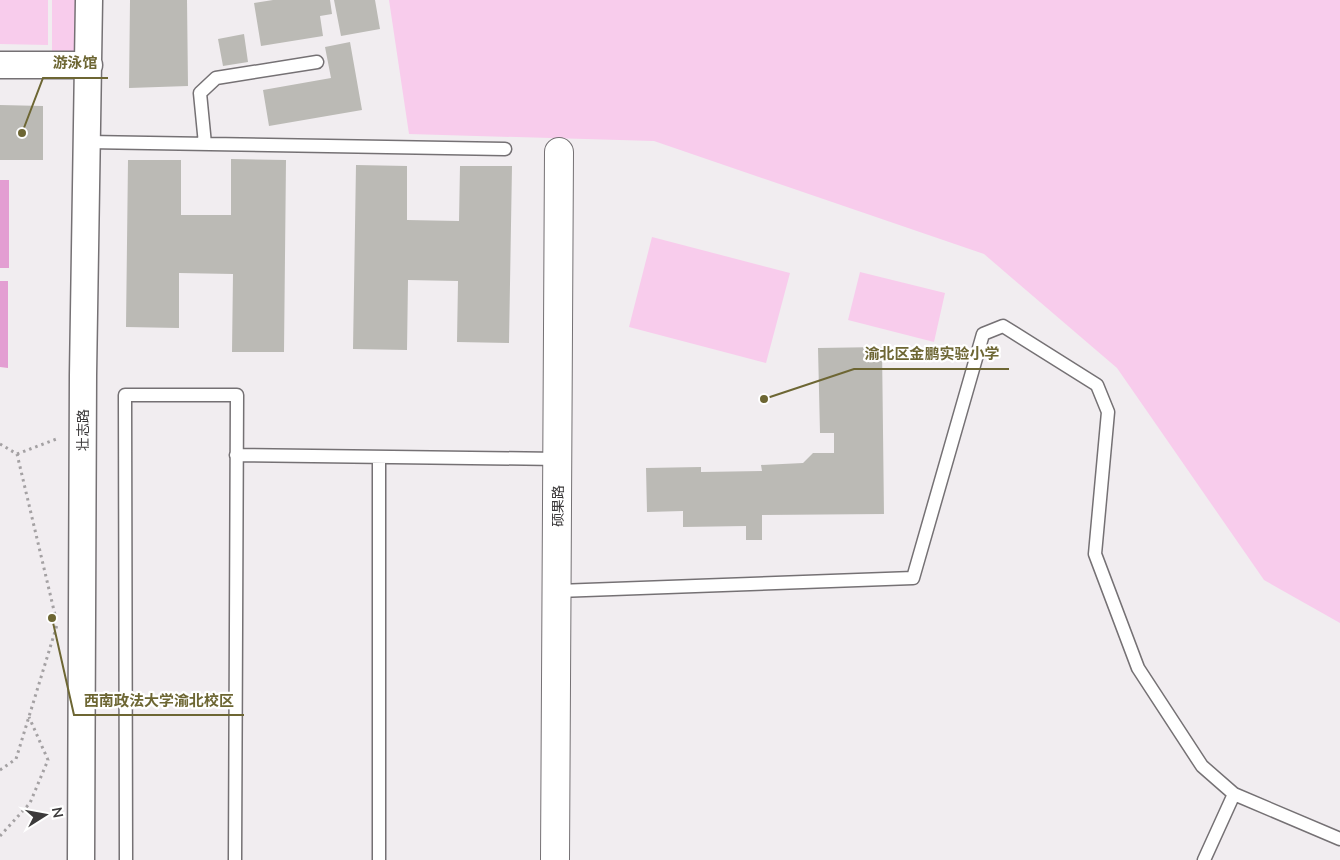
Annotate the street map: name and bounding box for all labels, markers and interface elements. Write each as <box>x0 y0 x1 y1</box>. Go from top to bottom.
callout: 游泳馆 <box>43 48 108 78</box>
text: 游泳馆 <box>52 53 98 72</box>
callout: 渝北区金鹏实验小学 <box>854 339 1009 369</box>
text: 渝北区金鹏实验小学 <box>864 344 1000 363</box>
street label: 壮志路 <box>74 409 92 451</box>
street label: 硕果路 <box>549 485 567 527</box>
callout: 西南政法大学渝北校区 <box>74 685 244 715</box>
text: 西南政法大学渝北校区 <box>84 691 234 710</box>
north arrow <box>20 790 70 840</box>
text: N <box>48 806 68 819</box>

